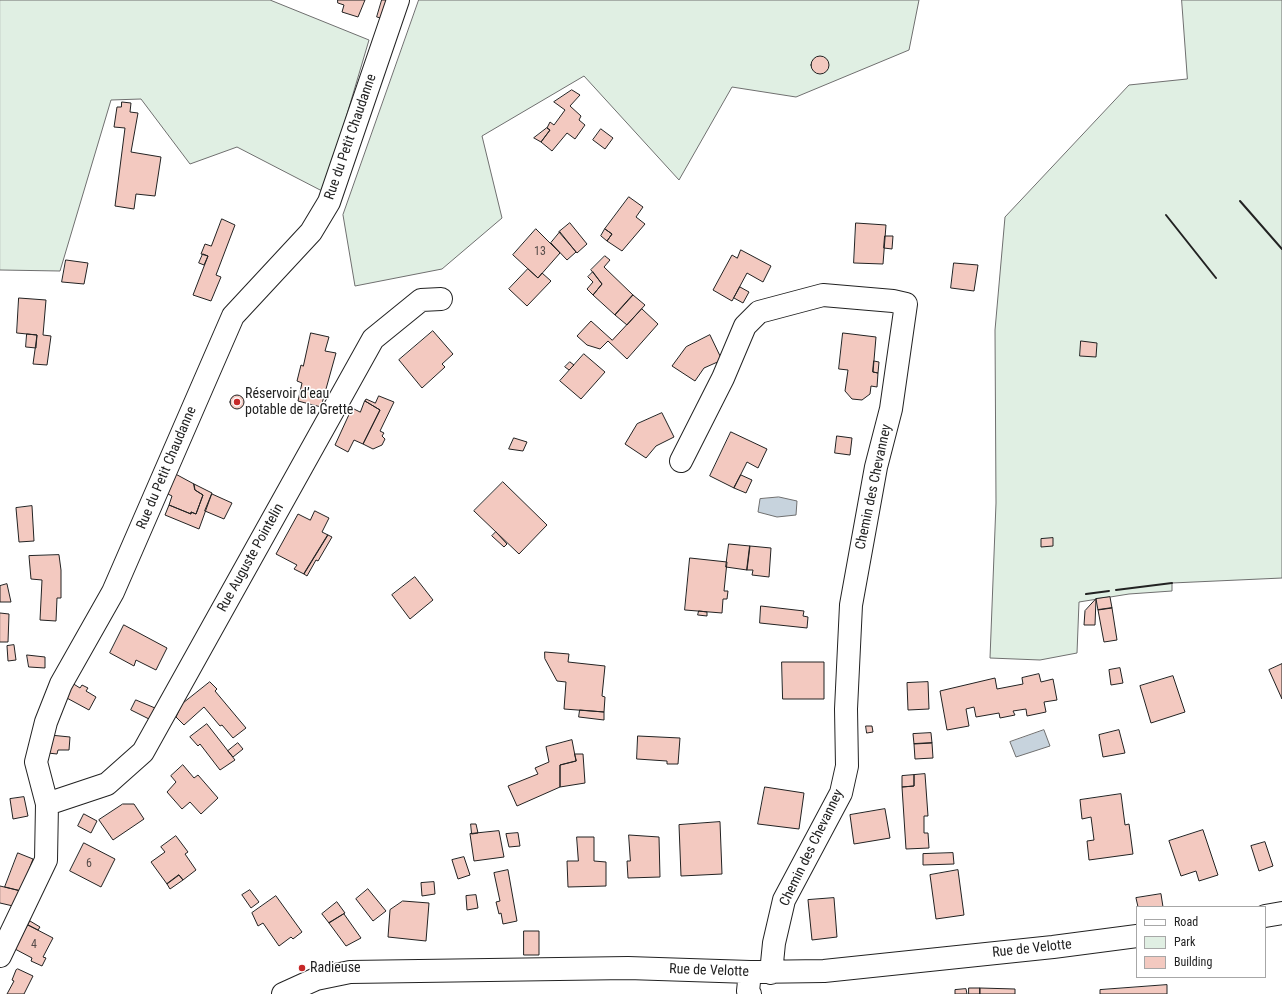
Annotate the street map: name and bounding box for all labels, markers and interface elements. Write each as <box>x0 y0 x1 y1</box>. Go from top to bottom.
street label: Rue du Petit Chaudanne <box>322 72 380 202</box>
house number: 13 <box>534 245 546 259</box>
place label: Réservoir d’eau potable de la Grette <box>245 386 353 418</box>
marker: Réservoir d’eau potable de la Grette <box>232 397 242 407</box>
street label: Rue du Petit Chaudanne <box>134 404 200 532</box>
street label: Chemin des Chevanney <box>853 423 895 551</box>
street label: Rue Auguste Pointelin <box>214 501 288 615</box>
street label: Chemin des Chevanney <box>776 787 848 909</box>
house number: 6 <box>86 857 92 871</box>
legend <box>1136 906 1266 978</box>
text: Road <box>1174 915 1198 929</box>
text: Park <box>1174 935 1195 949</box>
street label: Rue de Velotte <box>991 936 1073 962</box>
house number: 4 <box>31 938 37 952</box>
text: Building <box>1174 955 1212 969</box>
place label: Radieuse <box>310 960 361 976</box>
street label: Rue de Velotte <box>669 961 749 981</box>
marker: Radieuse <box>297 963 307 973</box>

